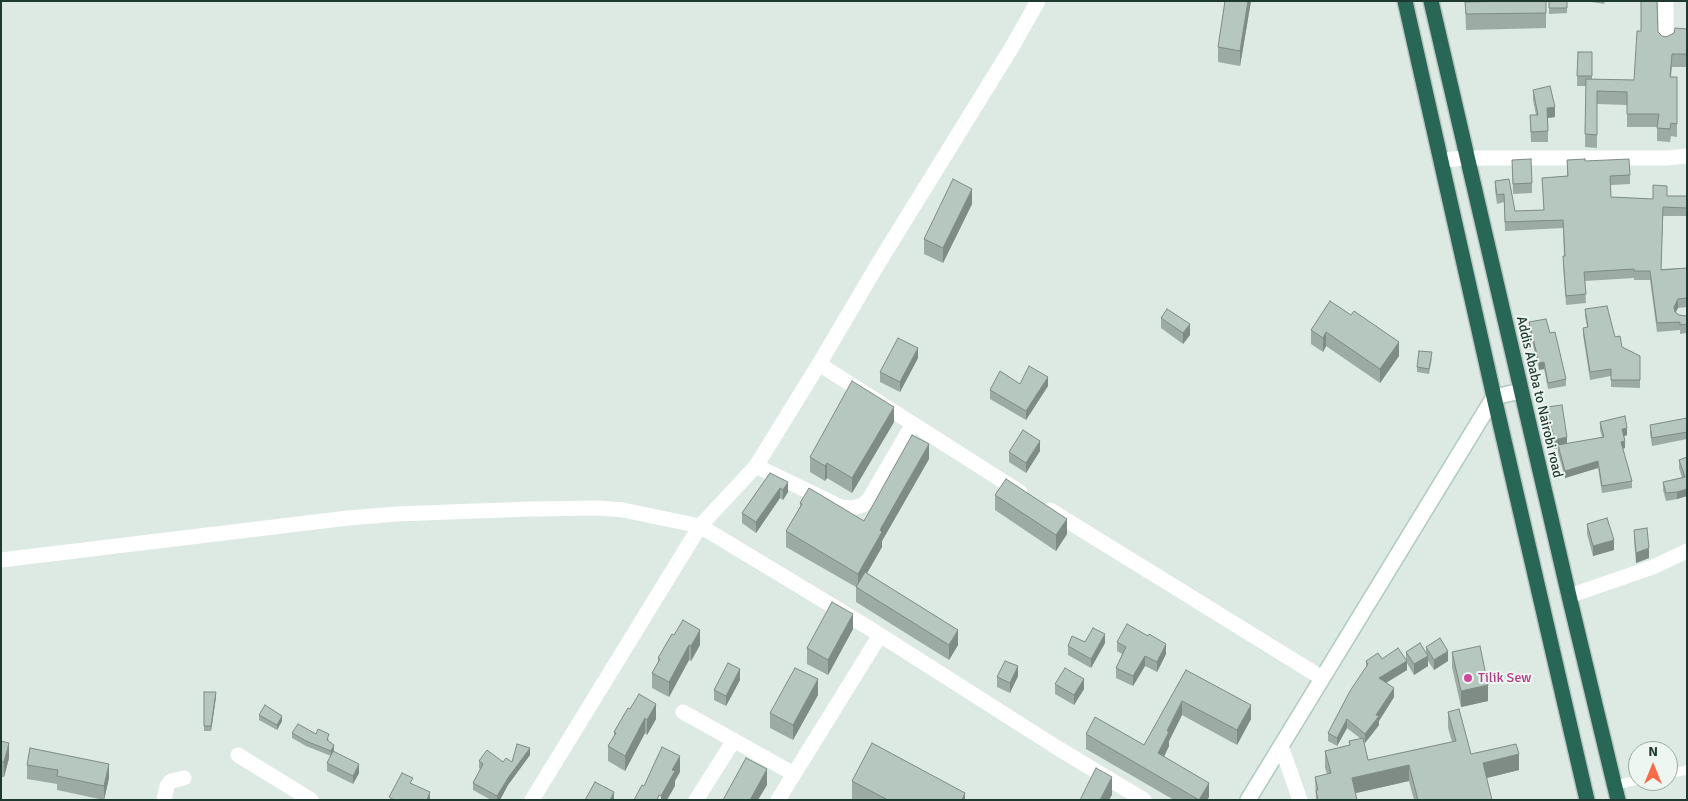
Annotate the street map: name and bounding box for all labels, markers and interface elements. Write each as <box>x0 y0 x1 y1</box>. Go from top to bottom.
street label: Addis Ababa to Nairobi road <box>1512 314 1566 480</box>
place label: Tilik Sew <box>1478 670 1531 686</box>
marker: Tilik Sew <box>1462 672 1474 684</box>
north arrow <box>1628 741 1678 791</box>
text: N <box>1648 743 1658 760</box>

